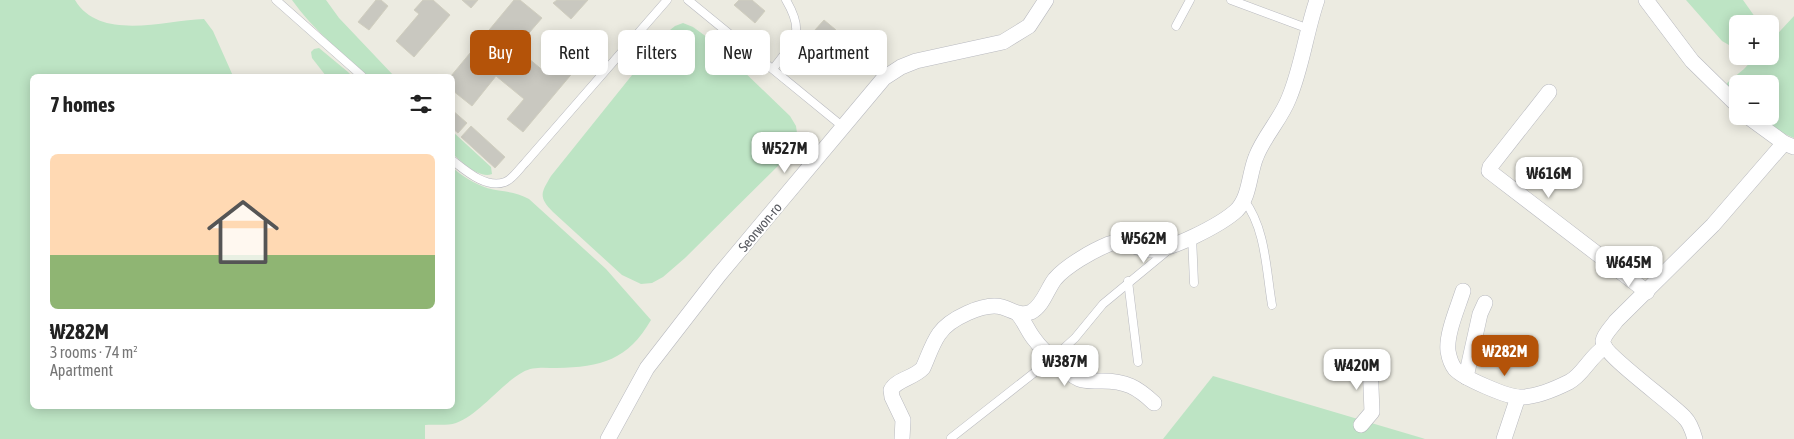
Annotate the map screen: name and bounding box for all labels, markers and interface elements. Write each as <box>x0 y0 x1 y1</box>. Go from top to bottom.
map controls <box>1729 15 1779 125</box>
button: + <box>1729 15 1779 65</box>
chip: Buy <box>470 30 531 75</box>
chip: Rent <box>541 30 608 75</box>
chip: Filters <box>618 30 695 75</box>
chip: New <box>705 30 770 75</box>
chip: Apartment <box>780 30 887 75</box>
button: − <box>1729 75 1779 125</box>
icon: filters <box>407 90 435 118</box>
text: 7 homes <box>50 92 115 116</box>
pin: ₩527M <box>750 132 820 174</box>
text: ₩527M <box>763 139 807 157</box>
pin: ₩616M <box>1514 156 1584 199</box>
text: ₩616M <box>1527 164 1571 182</box>
icon: home <box>198 187 288 277</box>
street label: Seorwon-ro <box>735 199 785 255</box>
pin: ₩562M <box>1109 222 1179 264</box>
text: ₩562M <box>1122 229 1166 247</box>
pin: ₩645M <box>1594 246 1664 288</box>
text: ₩645M <box>1607 253 1651 271</box>
text: ₩282M <box>50 319 109 343</box>
pin: ₩282M <box>1470 334 1540 377</box>
text: ₩282M <box>1483 342 1527 360</box>
text: 3 rooms · 74 m² <box>50 343 138 361</box>
pin: ₩387M <box>1030 344 1100 387</box>
pin: ₩420M <box>1322 348 1392 391</box>
text: ₩387M <box>1043 352 1087 370</box>
text: ₩420M <box>1335 356 1379 374</box>
text: Apartment <box>50 361 113 379</box>

